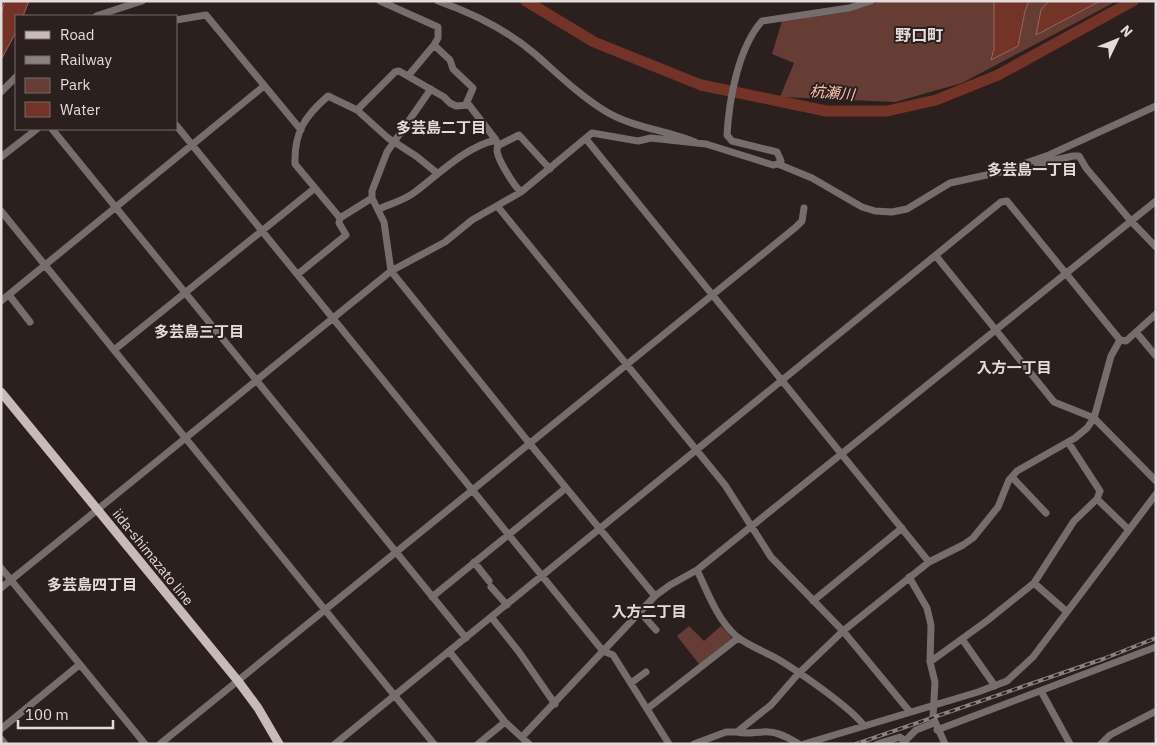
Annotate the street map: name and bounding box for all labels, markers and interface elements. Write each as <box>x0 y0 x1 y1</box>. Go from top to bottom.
legend <box>15 15 178 130</box>
north arrow <box>1092 15 1142 65</box>
text: N <box>1116 21 1137 41</box>
text: Road <box>60 25 95 44</box>
district label: 野口町 <box>895 25 943 45</box>
text: Railway <box>60 50 113 69</box>
text: Park <box>60 75 90 94</box>
water label: 杭瀬川 <box>809 81 857 104</box>
text: Water <box>60 100 101 119</box>
district label: 多芸島二丁目 <box>396 118 486 137</box>
district label: 多芸島一丁目 <box>987 160 1077 179</box>
district label: 多芸島三丁目 <box>154 322 244 341</box>
district label: 入方一丁目 <box>976 358 1052 377</box>
street label: iida-shimazato line <box>109 505 198 609</box>
district label: 多芸島四丁目 <box>47 575 137 594</box>
district label: 入方二丁目 <box>611 602 687 621</box>
scale bar <box>18 698 112 730</box>
text: 100 m <box>25 705 69 724</box>

